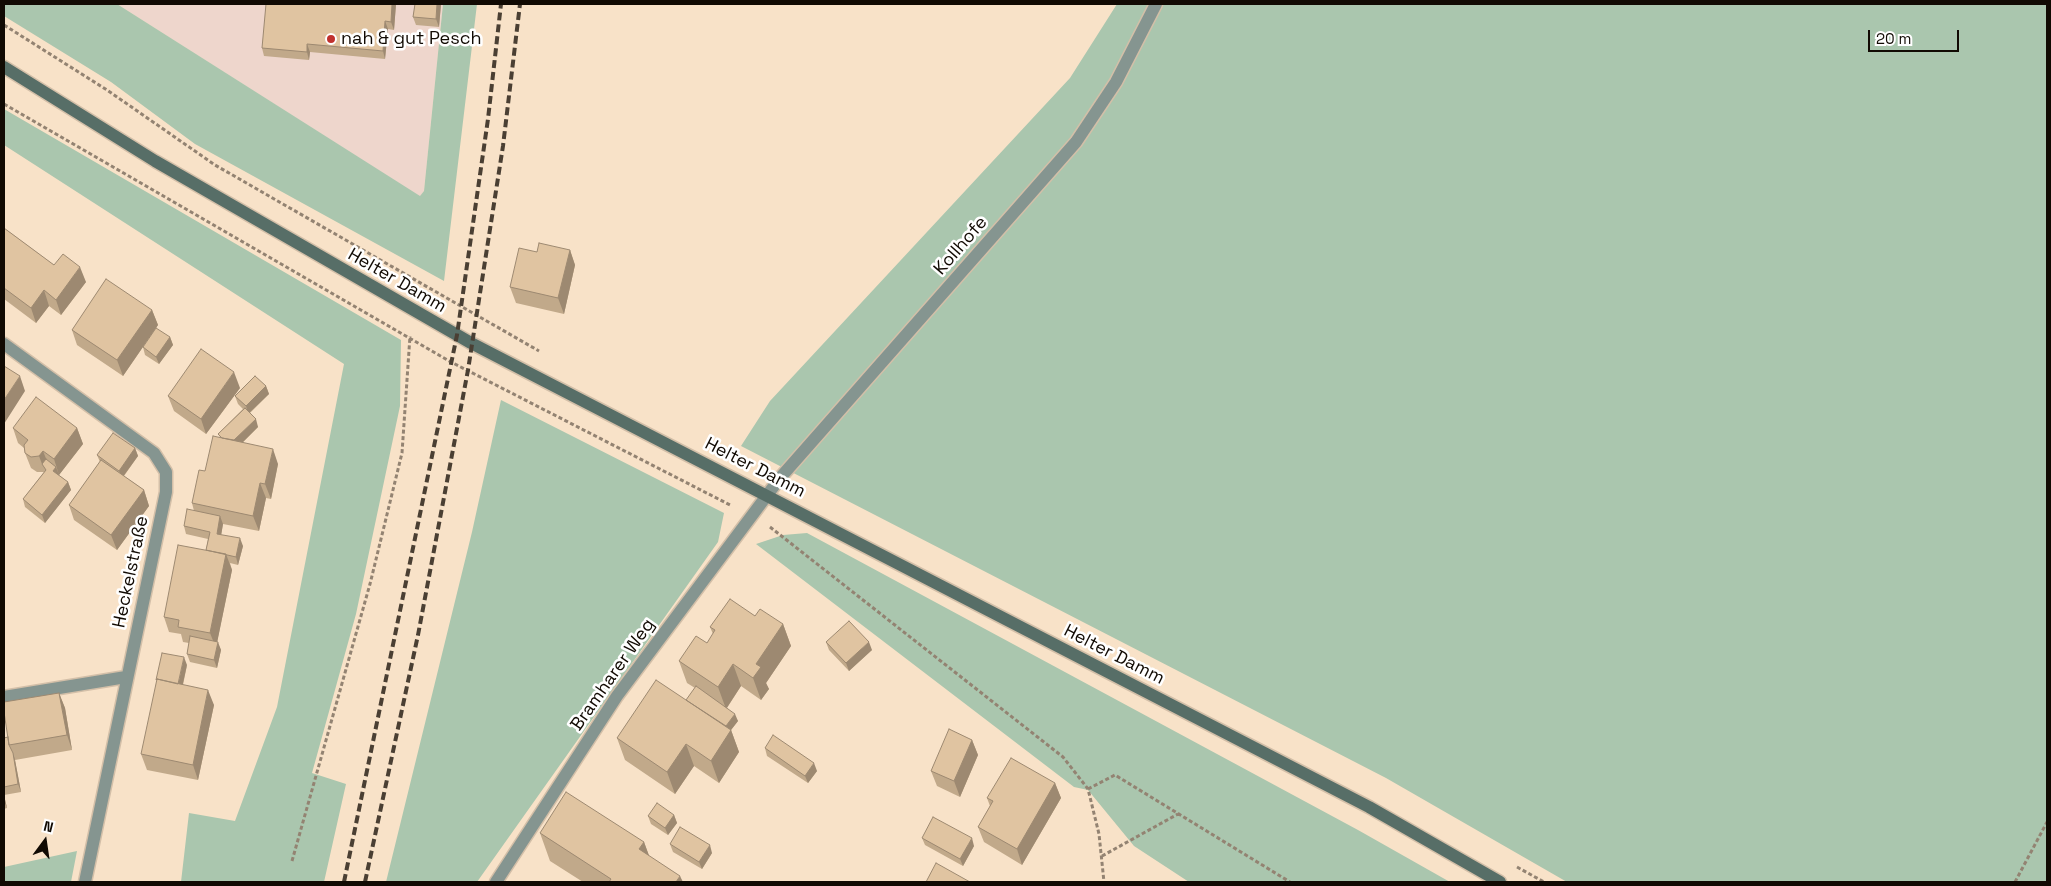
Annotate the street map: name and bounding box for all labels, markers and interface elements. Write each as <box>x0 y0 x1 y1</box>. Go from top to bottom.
scale bar <box>1871 20 1962 52</box>
place label: nah & gut Pesch <box>341 28 481 50</box>
text: 20 m <box>1876 29 1911 48</box>
marker: nah & gut Pesch <box>325 33 337 45</box>
street label: Kollhofe <box>930 212 992 280</box>
street label: Helter Damm <box>344 244 450 318</box>
street label: Helter Damm <box>701 433 809 503</box>
street label: Heckelstraße <box>109 514 153 630</box>
street label: Bramharer Weg <box>566 615 660 735</box>
street label: Helter Damm <box>1060 620 1168 690</box>
north arrow <box>20 816 70 866</box>
text: N <box>42 817 55 836</box>

